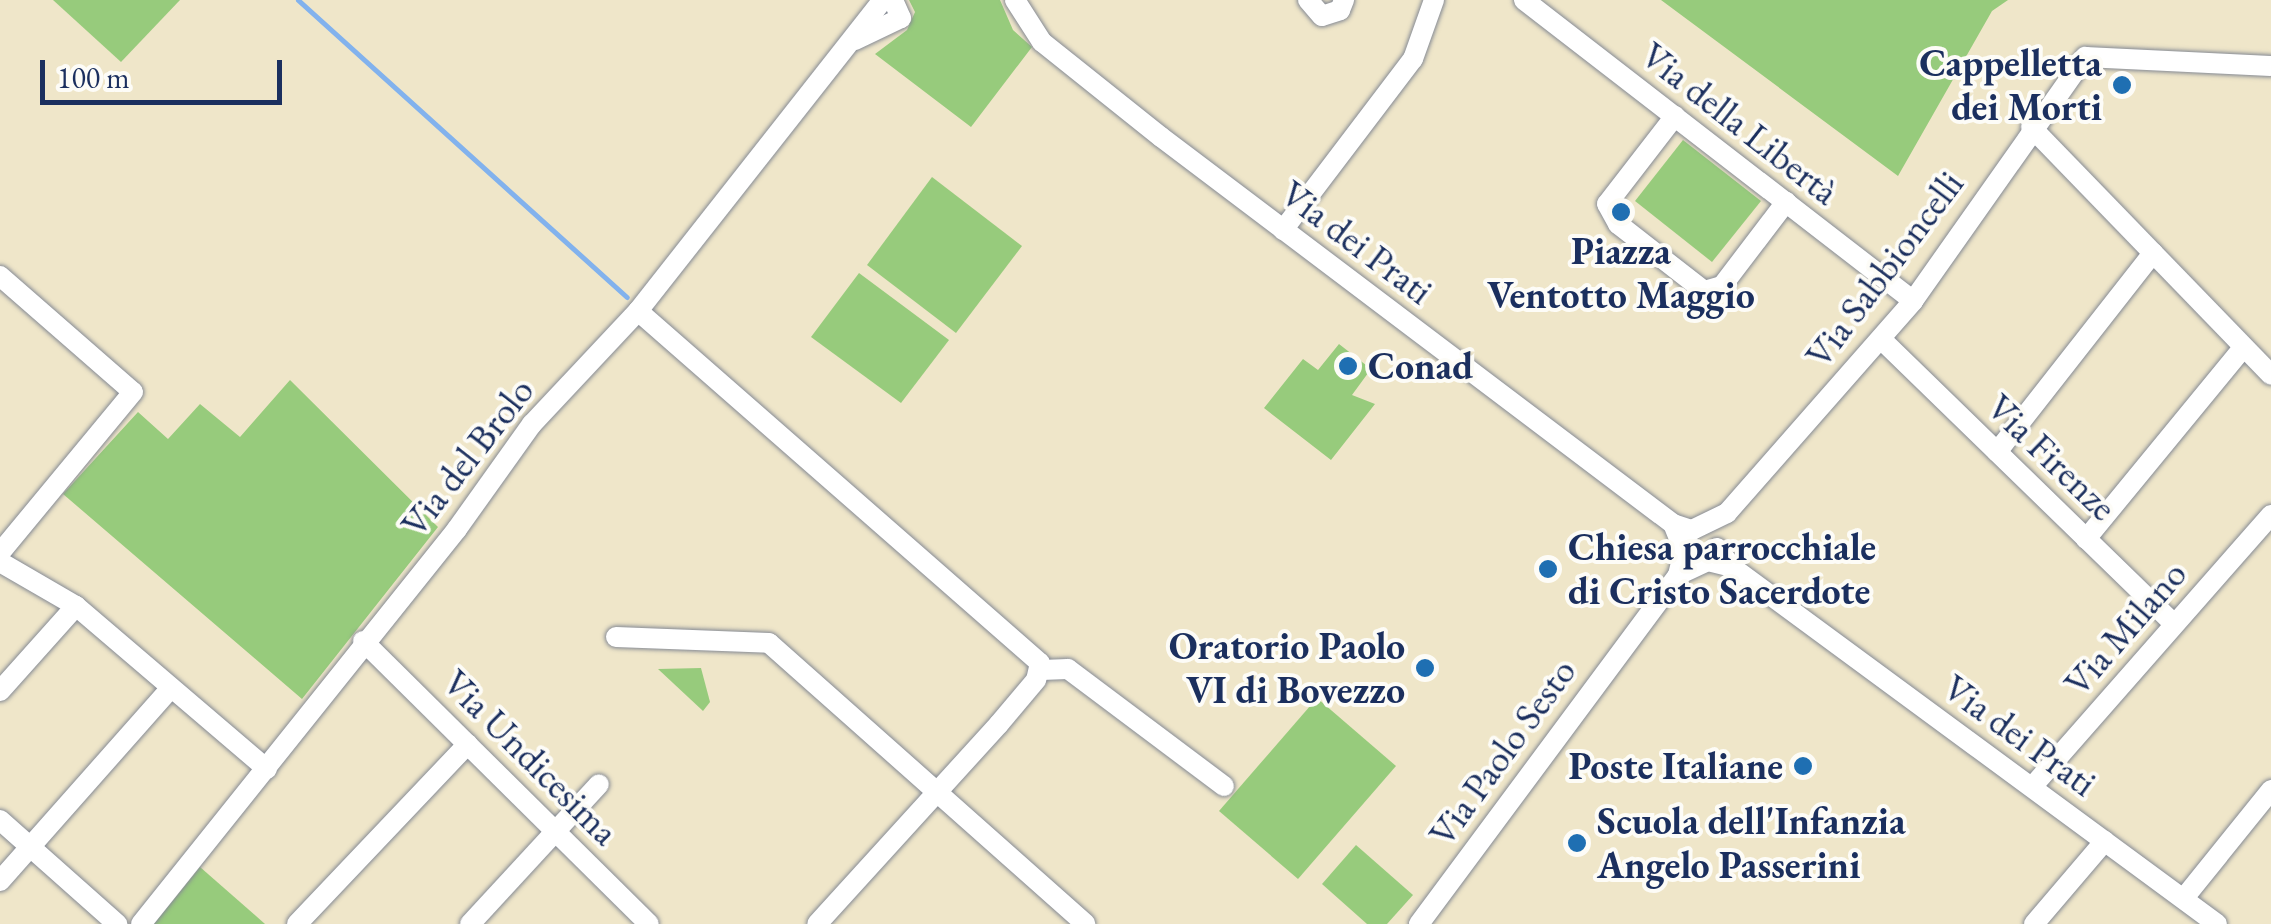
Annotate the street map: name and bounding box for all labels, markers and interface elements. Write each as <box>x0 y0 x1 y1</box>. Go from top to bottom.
street label: Via della Libertà <box>1632 32 1848 214</box>
scale bar <box>45 40 288 102</box>
place label: Cappelletta dei Morti <box>1919 40 2102 130</box>
text: 100 m <box>57 58 130 97</box>
marker: Cappelletta dei Morti <box>2111 74 2133 96</box>
street label: Via Sabbioncelli <box>1795 162 1973 376</box>
street label: Via dei Prati <box>1272 170 1442 314</box>
marker: Piazza Ventotto Maggio <box>1610 201 1632 223</box>
place label: Piazza Ventotto Maggio <box>1487 228 1755 318</box>
place label: Conad <box>1368 343 1473 389</box>
marker: Conad <box>1337 355 1359 377</box>
street label: Via del Brolo <box>391 369 543 545</box>
street label: Via Firenze <box>1978 384 2126 530</box>
place label: Chiesa parrocchiale di Cristo Sacerdote <box>1568 524 1876 614</box>
street label: Via Milano <box>2054 551 2196 705</box>
marker: Chiesa parrocchiale di Cristo Sacerdote <box>1537 558 1559 580</box>
place label: Oratorio Paolo VI di Bovezzo <box>1169 623 1405 712</box>
street label: Via Paolo Sesto <box>1419 649 1585 855</box>
marker: Oratorio Paolo VI di Bovezzo <box>1414 657 1436 679</box>
street label: Via Undicesima <box>434 660 628 854</box>
street label: Via dei Prati <box>1935 664 2105 806</box>
place label: Poste Italiane <box>1568 743 1783 789</box>
marker: Poste Italiane <box>1792 755 1814 777</box>
place label: Scuola dell'Infanzia Angelo Passerini <box>1597 798 1906 888</box>
marker: Scuola dell'Infanzia Angelo Passerini <box>1566 832 1588 854</box>

